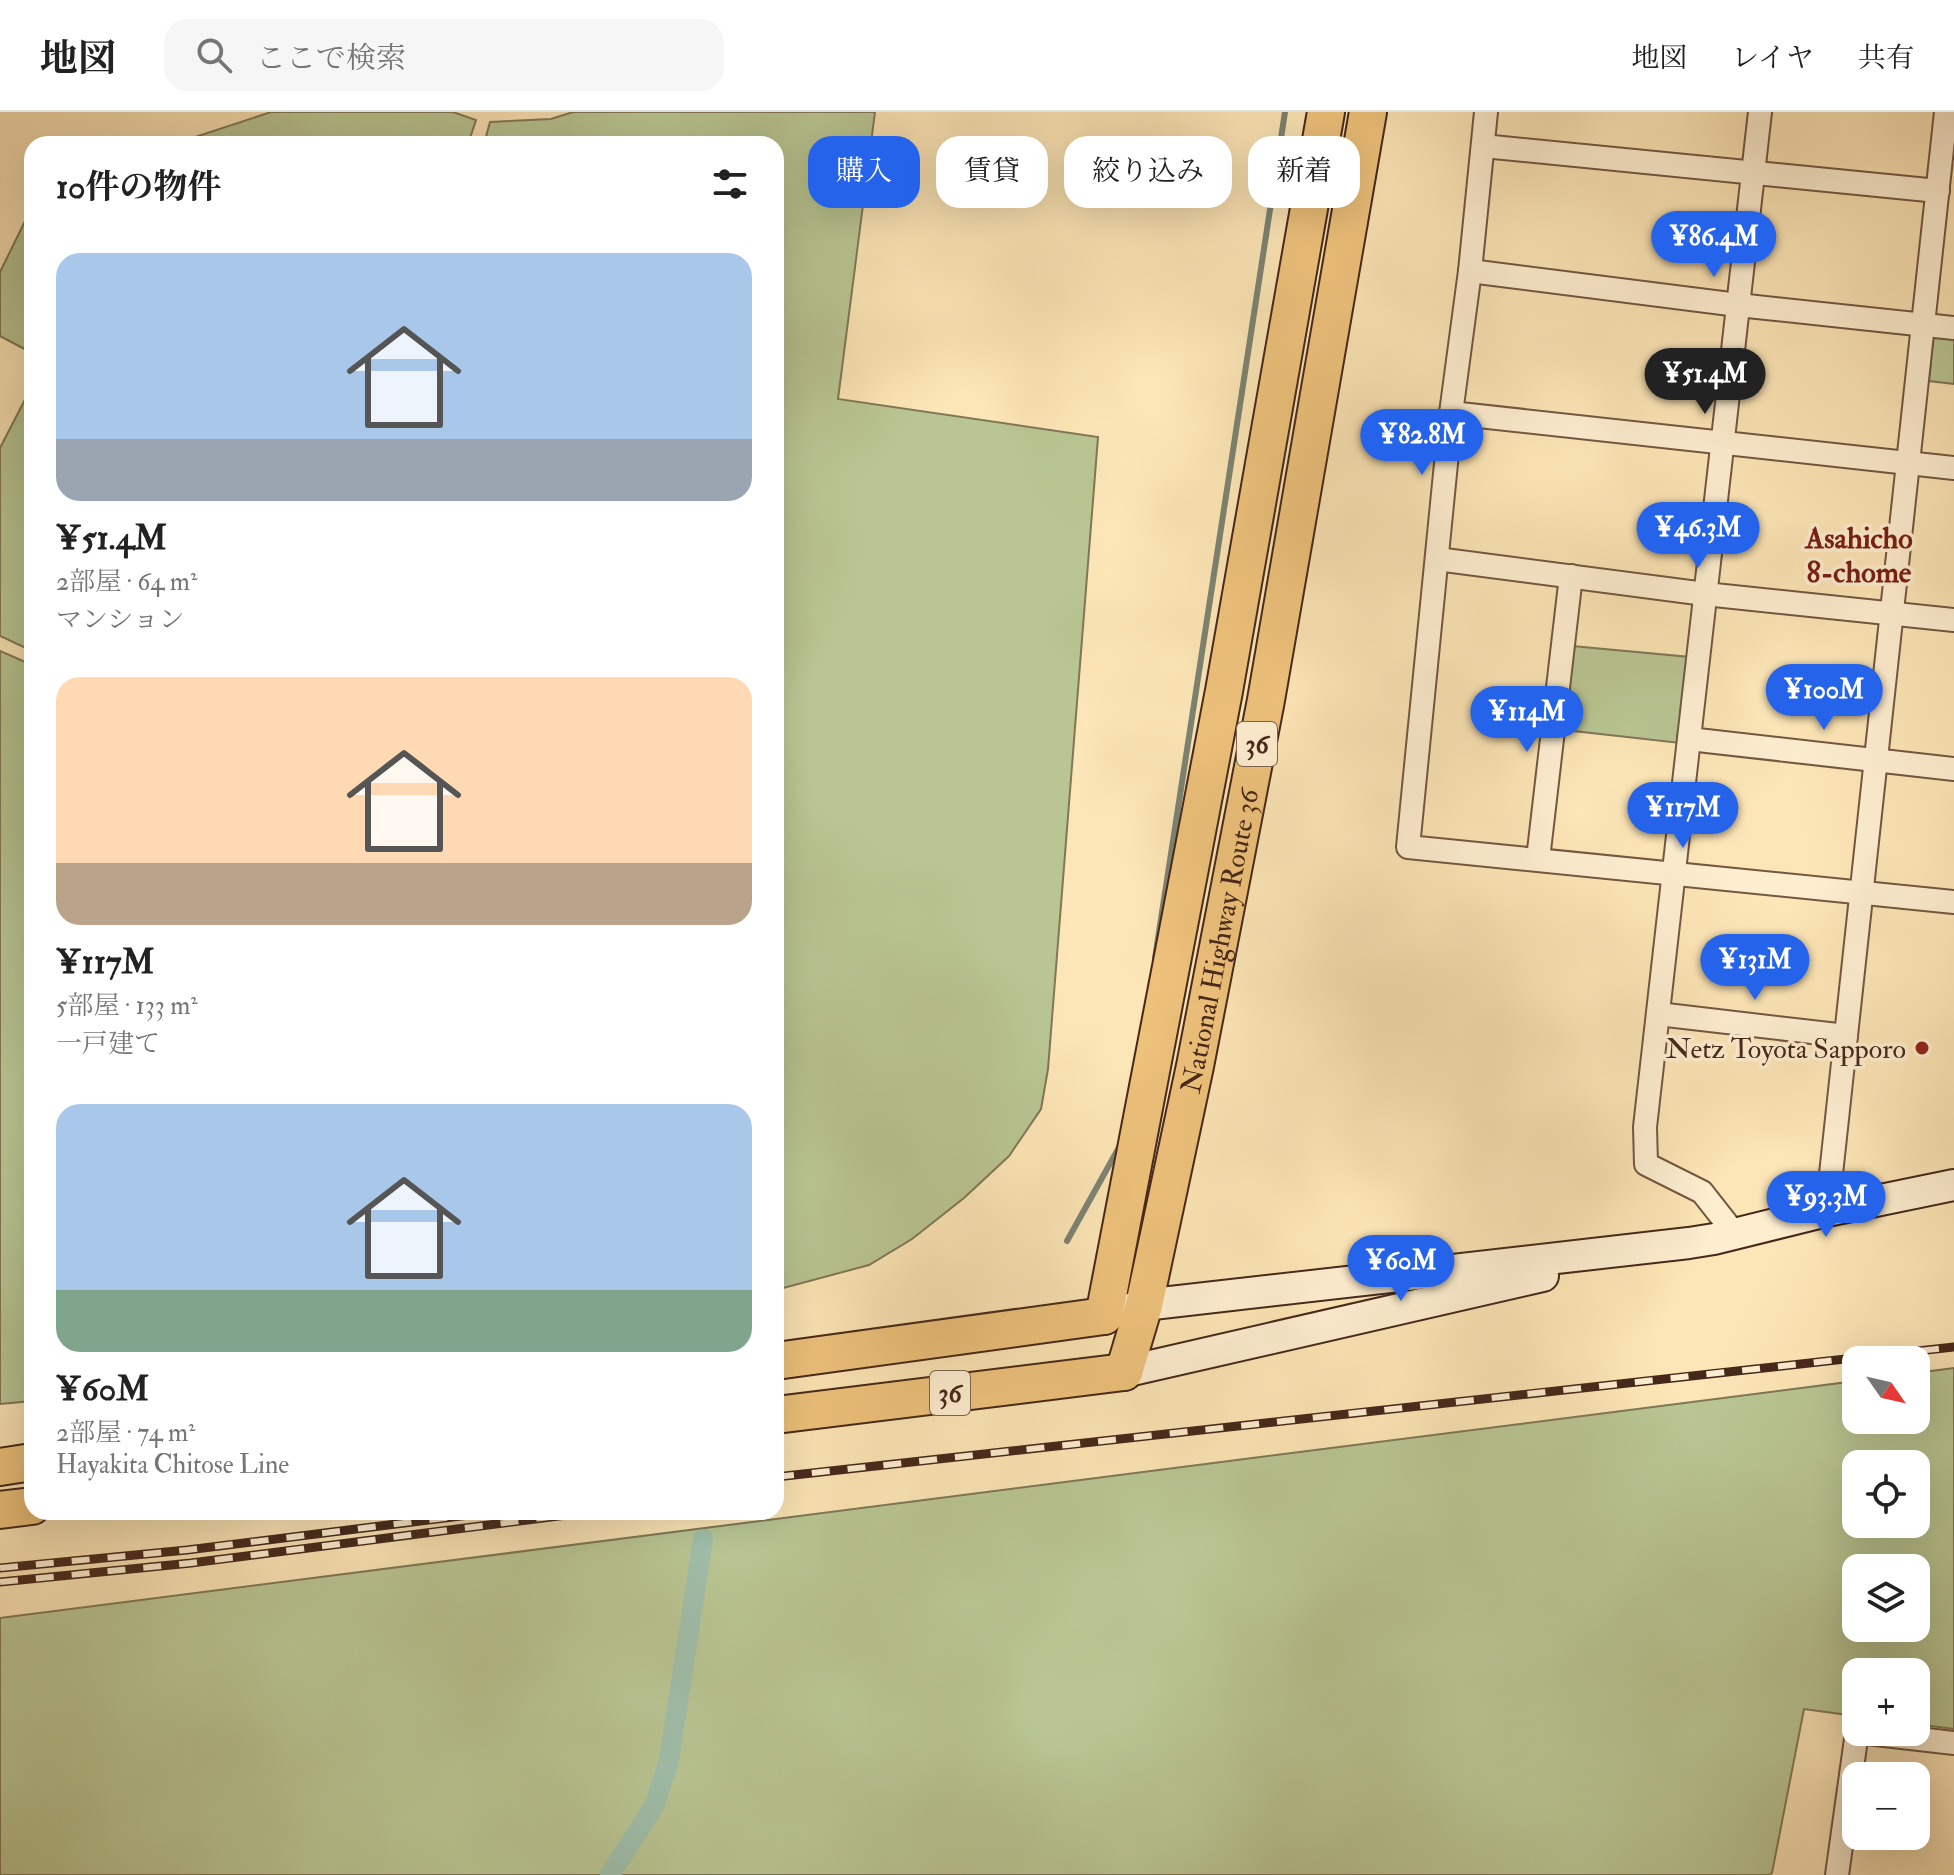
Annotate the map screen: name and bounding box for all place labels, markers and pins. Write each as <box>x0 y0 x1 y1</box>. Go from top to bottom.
pin: ¥86.4M <box>1649 211 1779 279</box>
pin: ¥51.4M <box>1640 348 1770 416</box>
pin: ¥82.8M <box>1357 409 1487 477</box>
pin: ¥46.3M <box>1633 502 1763 570</box>
pin: ¥100M <box>1768 664 1880 732</box>
pin: ¥114M <box>1471 686 1583 754</box>
pin: ¥117M <box>1627 782 1739 850</box>
pin: ¥131M <box>1699 934 1811 1002</box>
place label: Netz Toyota Sapporo <box>1666 1032 1906 1067</box>
marker: Netz Toyota Sapporo <box>1913 1039 1931 1057</box>
pin: ¥93.3M <box>1761 1171 1891 1239</box>
pin: ¥60M <box>1354 1235 1448 1303</box>

